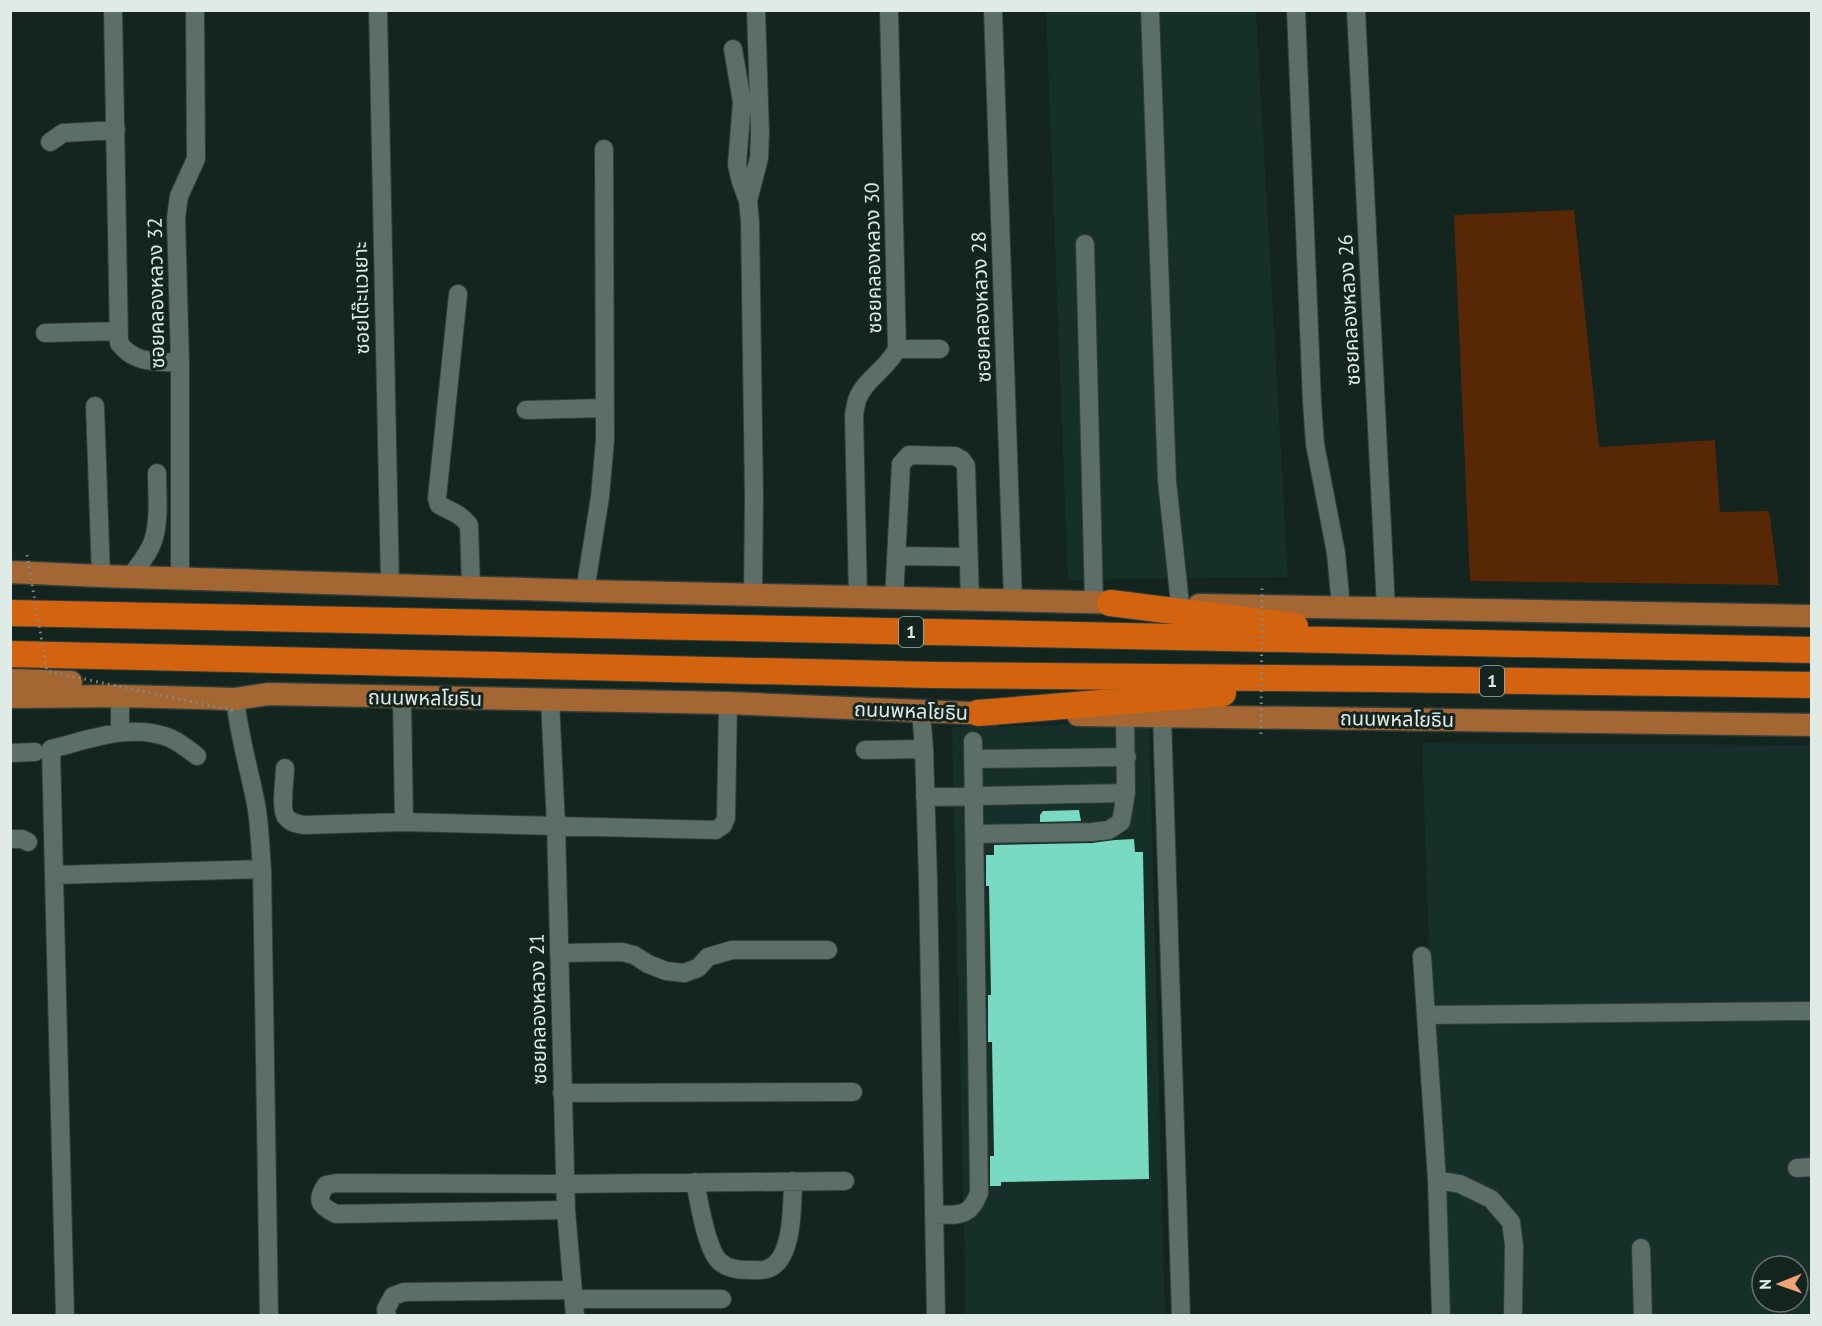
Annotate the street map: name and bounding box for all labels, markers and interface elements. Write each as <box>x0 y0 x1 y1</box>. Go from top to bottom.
street label: ซอยคลองหลวง 30 <box>859 182 887 334</box>
street label: ซอยคลองหลวง 32 <box>142 217 170 369</box>
street label: ซอยคลองหลวง 28 <box>965 231 997 383</box>
street label: ซอยคลองหลวง 26 <box>1332 234 1366 386</box>
street label: ซอยโต๊ะแวเยาะ <box>347 241 375 355</box>
road number: 1 <box>899 617 923 647</box>
road number: 1 <box>1480 666 1504 696</box>
street label: ถนนพหลโยธิน <box>368 684 482 712</box>
street label: ถนนพหลโยธิน <box>853 696 969 726</box>
street label: ถนนพหลโยธิน <box>1340 705 1454 733</box>
street label: ซอยคลองหลวง 21 <box>524 933 552 1085</box>
north arrow <box>1750 1254 1810 1314</box>
text: N <box>1755 1279 1775 1290</box>

